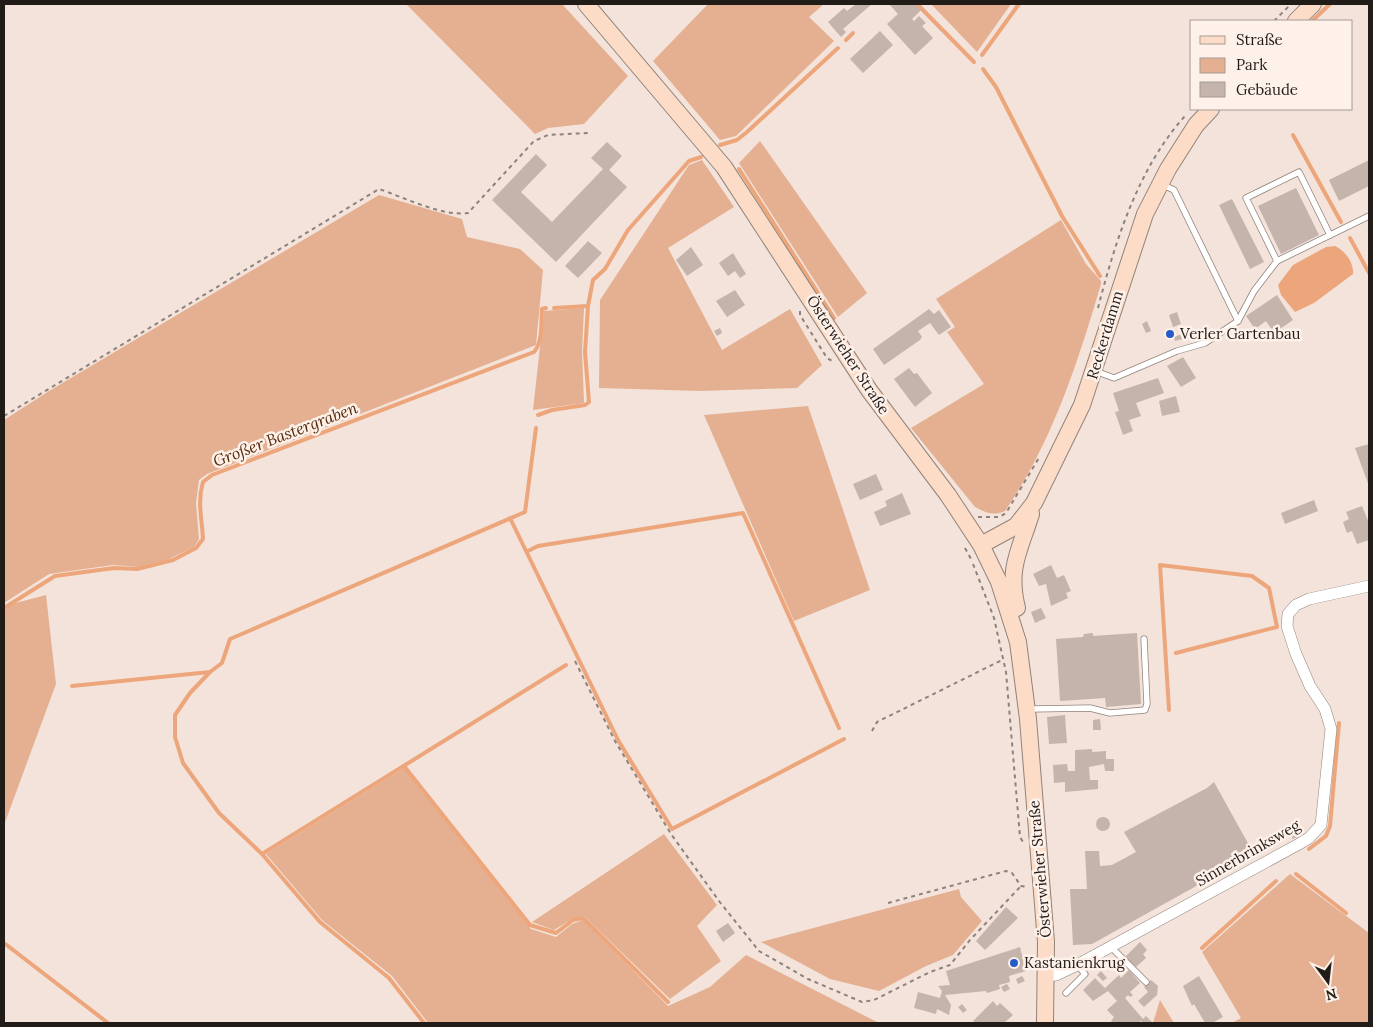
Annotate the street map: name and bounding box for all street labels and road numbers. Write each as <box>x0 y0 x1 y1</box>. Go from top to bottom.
street label: Reckerdamm <box>1082 288 1127 381</box>
street label: Österwieher Straße <box>803 292 894 418</box>
street label: Österwieher Straße <box>1024 799 1055 939</box>
street label: Sinnerbrinksweg <box>1192 815 1304 890</box>

